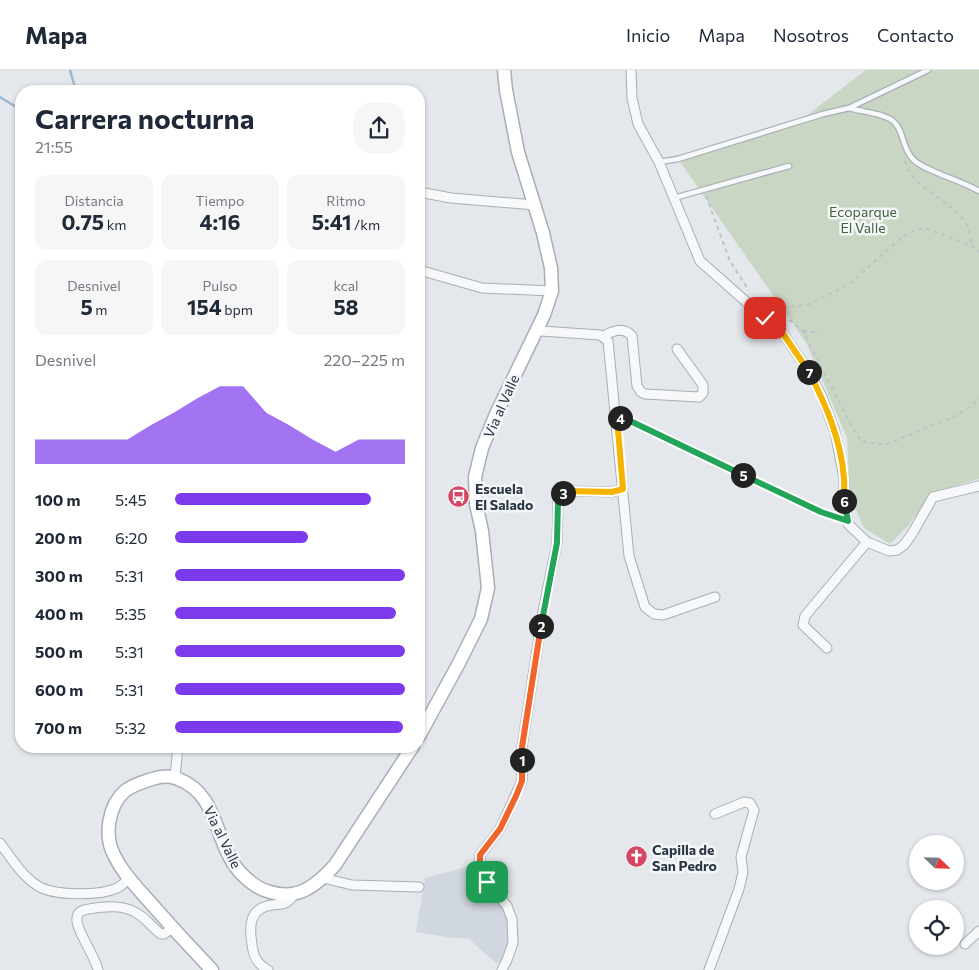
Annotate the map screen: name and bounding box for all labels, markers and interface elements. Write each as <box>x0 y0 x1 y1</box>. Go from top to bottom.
text: Mapa <box>25 20 87 49</box>
text: Inicio <box>626 24 670 46</box>
text: Mapa <box>698 24 745 46</box>
text: Nosotros <box>773 24 849 46</box>
text: Contacto <box>877 24 954 46</box>
text: Carrera nocturna <box>35 101 255 135</box>
button: share <box>353 102 405 154</box>
text: 21:55 <box>35 137 73 156</box>
text: Distancia <box>64 192 124 209</box>
text: Tiempo <box>196 192 244 209</box>
text: Ritmo <box>326 192 366 209</box>
park label: Ecoparque El Valle <box>829 203 897 236</box>
text: 0.75 <box>61 209 104 234</box>
text: 4:16 <box>200 209 240 234</box>
text: 5:41 <box>312 209 351 234</box>
text: km <box>104 216 127 233</box>
text: /km <box>351 216 380 233</box>
text: Desnivel <box>67 277 121 294</box>
text: Pulso <box>203 277 237 294</box>
text: kcal <box>333 277 359 294</box>
text: 5 <box>80 294 93 319</box>
text: 154 <box>187 294 222 319</box>
text: 58 <box>333 294 359 319</box>
pin <box>744 297 786 339</box>
text: m <box>93 301 108 318</box>
text: bpm <box>222 301 253 318</box>
icon: check <box>751 304 779 332</box>
text: Desnivel <box>35 350 96 369</box>
text: 220–225 m <box>323 350 405 369</box>
pin: 7 <box>796 360 822 384</box>
text: 7 <box>806 364 813 381</box>
street label: Via al Valle <box>480 372 522 440</box>
pin: 4 <box>608 406 632 430</box>
text: 4 <box>616 410 625 427</box>
pin: 5 <box>730 462 756 488</box>
text: 5 <box>739 467 748 484</box>
place label: Escuela El Salado <box>475 480 533 513</box>
pin: 3 <box>550 480 576 506</box>
bus stop icon: Escuela El Salado <box>447 484 471 508</box>
text: 3 <box>559 485 568 502</box>
pin: 6 <box>832 488 856 514</box>
text: 100 m <box>35 490 81 509</box>
text: 5:45 <box>115 490 147 509</box>
text: 6 <box>840 493 849 510</box>
text: 200 m <box>35 528 82 547</box>
text: 6:20 <box>115 528 148 547</box>
text: 300 m <box>35 566 83 585</box>
text: 5:31 <box>115 566 144 585</box>
text: 400 m <box>35 604 83 623</box>
text: 5:35 <box>115 604 146 623</box>
pin: 2 <box>528 614 554 638</box>
text: 2 <box>538 618 545 635</box>
text: 500 m <box>35 642 83 661</box>
text: 5:31 <box>115 642 144 661</box>
text: 600 m <box>35 680 83 699</box>
text: 5:31 <box>115 680 144 699</box>
text: 700 m <box>35 718 82 737</box>
text: 5:32 <box>115 718 146 737</box>
pin: 1 <box>510 748 534 772</box>
text: 1 <box>519 752 526 769</box>
street label: Via al Valle <box>201 803 245 871</box>
north arrow <box>909 835 964 890</box>
map controls <box>909 835 964 955</box>
place label: Capilla de San Pedro <box>652 841 717 874</box>
church icon: Capilla de San Pedro <box>624 845 648 869</box>
pin <box>466 861 508 903</box>
icon: arrive <box>473 868 501 896</box>
button: locate <box>909 900 964 955</box>

